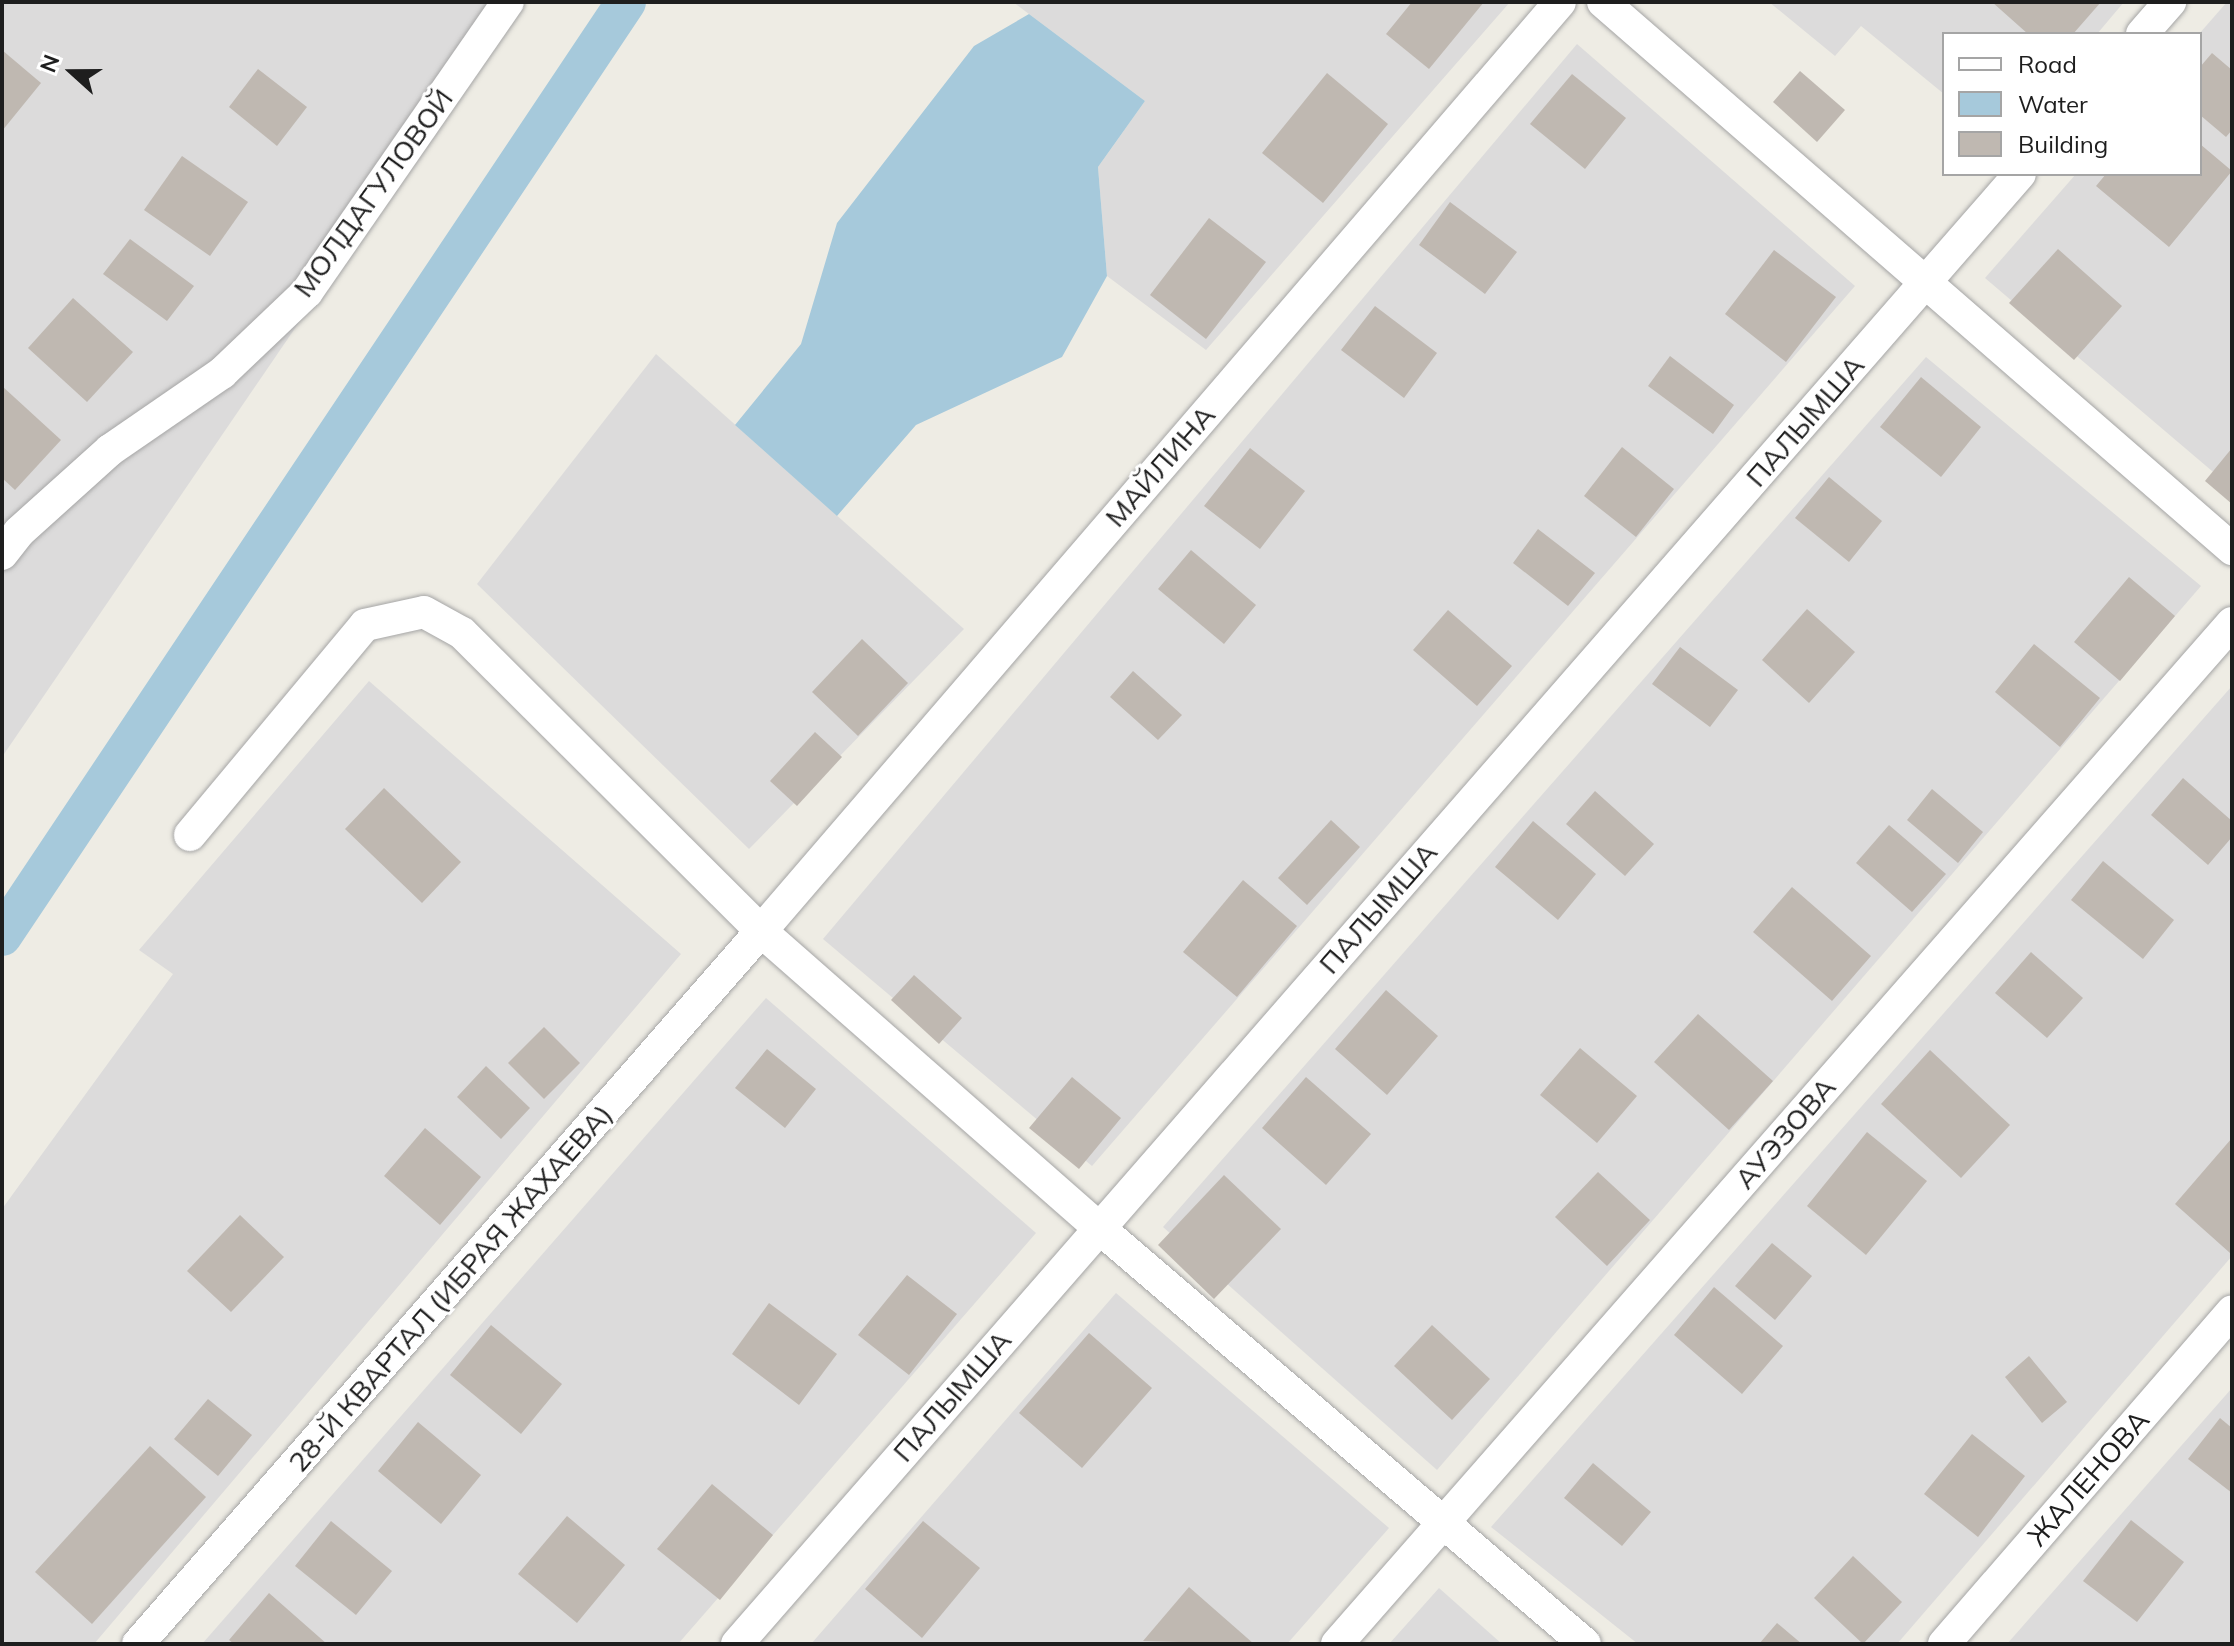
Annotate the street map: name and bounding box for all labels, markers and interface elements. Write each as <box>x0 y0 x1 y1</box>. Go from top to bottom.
north arrow <box>32 32 112 112</box>
legend <box>1942 32 2202 176</box>
text: Road <box>2018 49 2077 79</box>
text: N <box>34 51 66 76</box>
street label: МОЛДАГУЛОВОЙ <box>286 83 460 303</box>
text: Water <box>2018 89 2088 119</box>
text: Building <box>2018 129 2108 159</box>
street label: ПАЛЫМША <box>1739 349 1871 493</box>
street label: МАЙЛИНА <box>1098 398 1222 534</box>
street label: ПАЛЫМША <box>1312 836 1444 980</box>
street label: АУЭЗОВА <box>1728 1071 1842 1195</box>
street label: 28-Й КВАРТАЛ (ИБРАЯ ЖАХАЕВА) <box>281 1097 619 1479</box>
street label: ПАЛЫМША <box>886 1324 1018 1468</box>
street label: ЖАЛЕНОВА <box>2020 1404 2156 1552</box>

